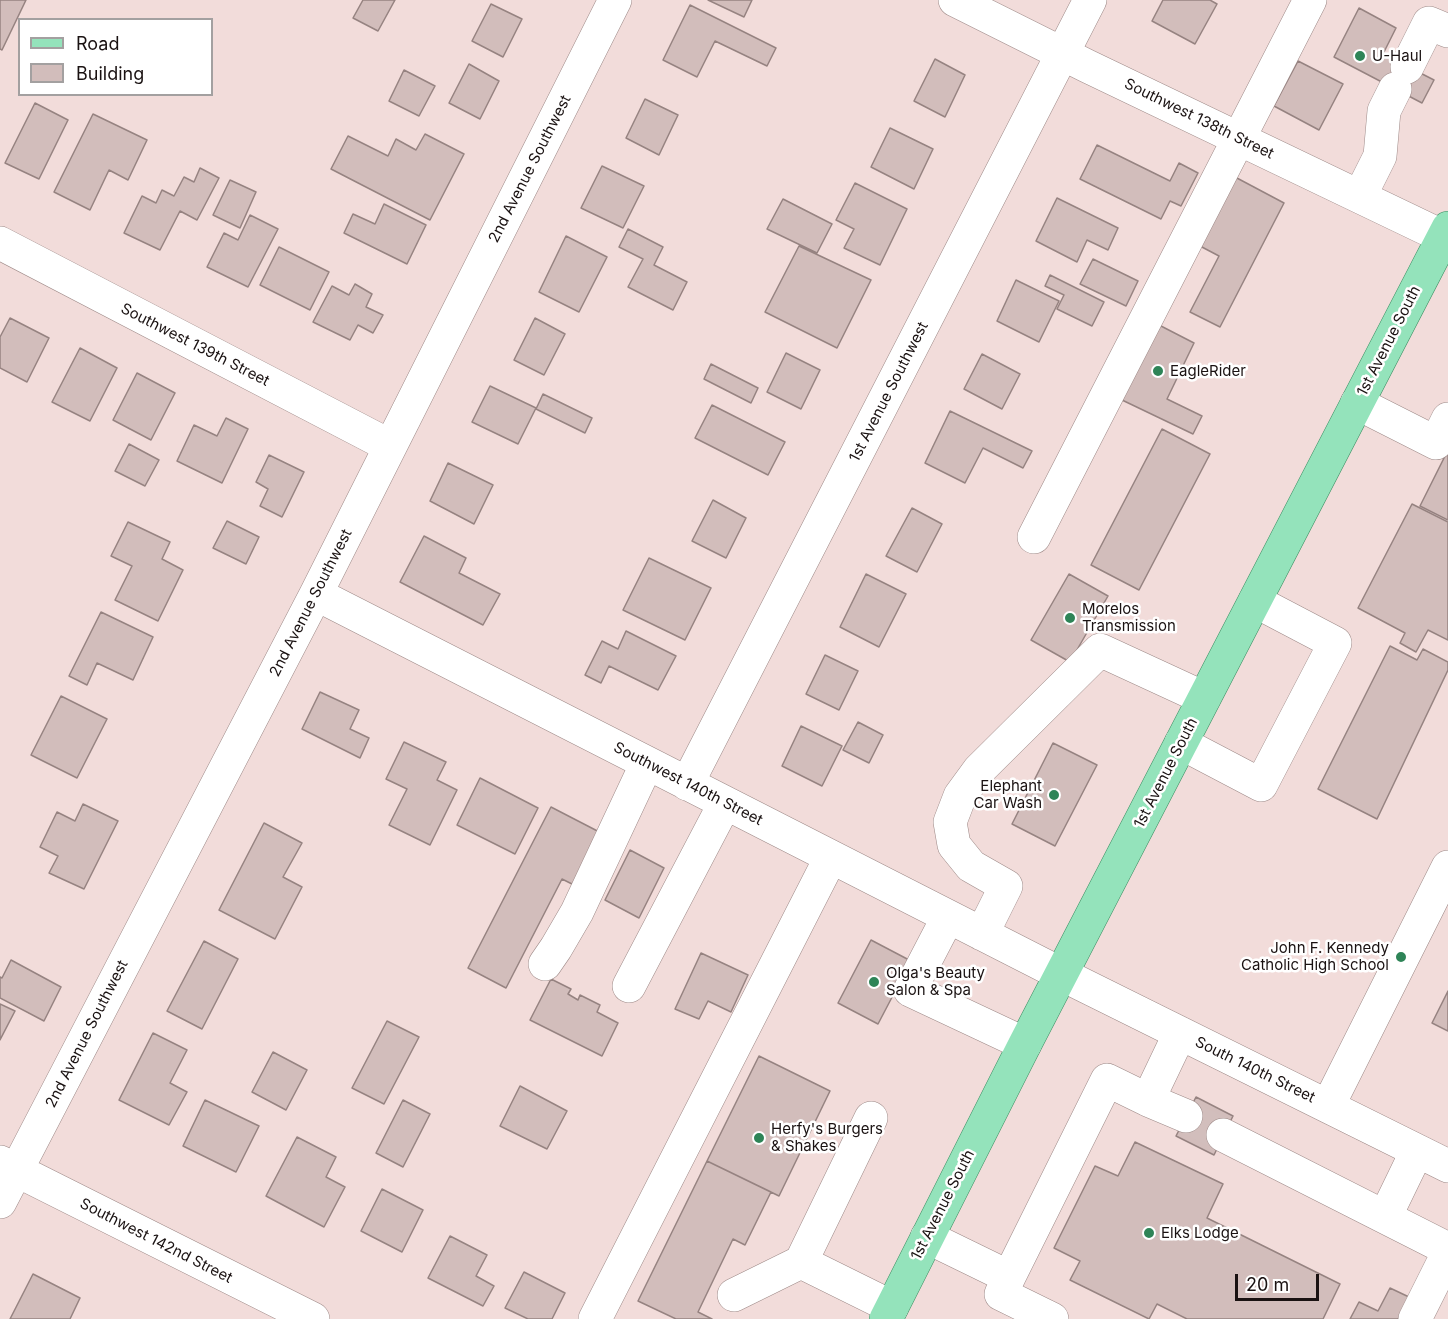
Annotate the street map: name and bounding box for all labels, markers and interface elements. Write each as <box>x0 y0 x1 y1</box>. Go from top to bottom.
legend <box>18 18 213 96</box>
text: Road <box>76 33 119 54</box>
place label: U-Haul <box>1372 47 1422 65</box>
marker: U-Haul <box>1353 49 1367 63</box>
text: Building <box>76 63 144 84</box>
street label: Southwest 138th Street <box>1121 75 1277 163</box>
street label: 2nd Avenue Southwest <box>485 92 575 246</box>
street label: 1st Avenue South <box>1353 283 1425 399</box>
street label: Southwest 139th Street <box>118 300 272 390</box>
street label: 1st Avenue Southwest <box>846 319 932 465</box>
place label: EagleRider <box>1170 362 1246 380</box>
marker: EagleRider <box>1151 364 1165 378</box>
street label: 2nd Avenue Southwest <box>266 526 356 680</box>
place label: Morelos Transmission <box>1082 600 1176 635</box>
marker: Morelos Transmission <box>1063 611 1077 625</box>
street label: 1st Avenue South <box>1130 715 1202 831</box>
street label: Southwest 140th Street <box>610 739 766 829</box>
place label: Elephant Car Wash <box>974 777 1042 812</box>
marker: Elephant Car Wash <box>1047 788 1061 802</box>
place label: John F. Kennedy Catholic High School <box>1241 939 1389 974</box>
marker: John F. Kennedy Catholic High School <box>1394 950 1408 964</box>
street label: 2nd Avenue Southwest <box>42 957 132 1111</box>
place label: Olga's Beauty Salon & Spa <box>886 964 985 999</box>
marker: Olga's Beauty Salon & Spa <box>867 975 881 989</box>
street label: South 140th Street <box>1192 1033 1318 1107</box>
place label: Herfy's Burgers & Shakes <box>771 1120 883 1155</box>
marker: Herfy's Burgers & Shakes <box>752 1131 766 1145</box>
street label: 1st Avenue South <box>907 1147 979 1263</box>
street label: Southwest 142nd Street <box>77 1195 235 1287</box>
place label: Elks Lodge <box>1161 1224 1239 1242</box>
marker: Elks Lodge <box>1142 1226 1156 1240</box>
scale bar <box>1238 1262 1322 1300</box>
text: 20 m <box>1246 1274 1289 1295</box>

